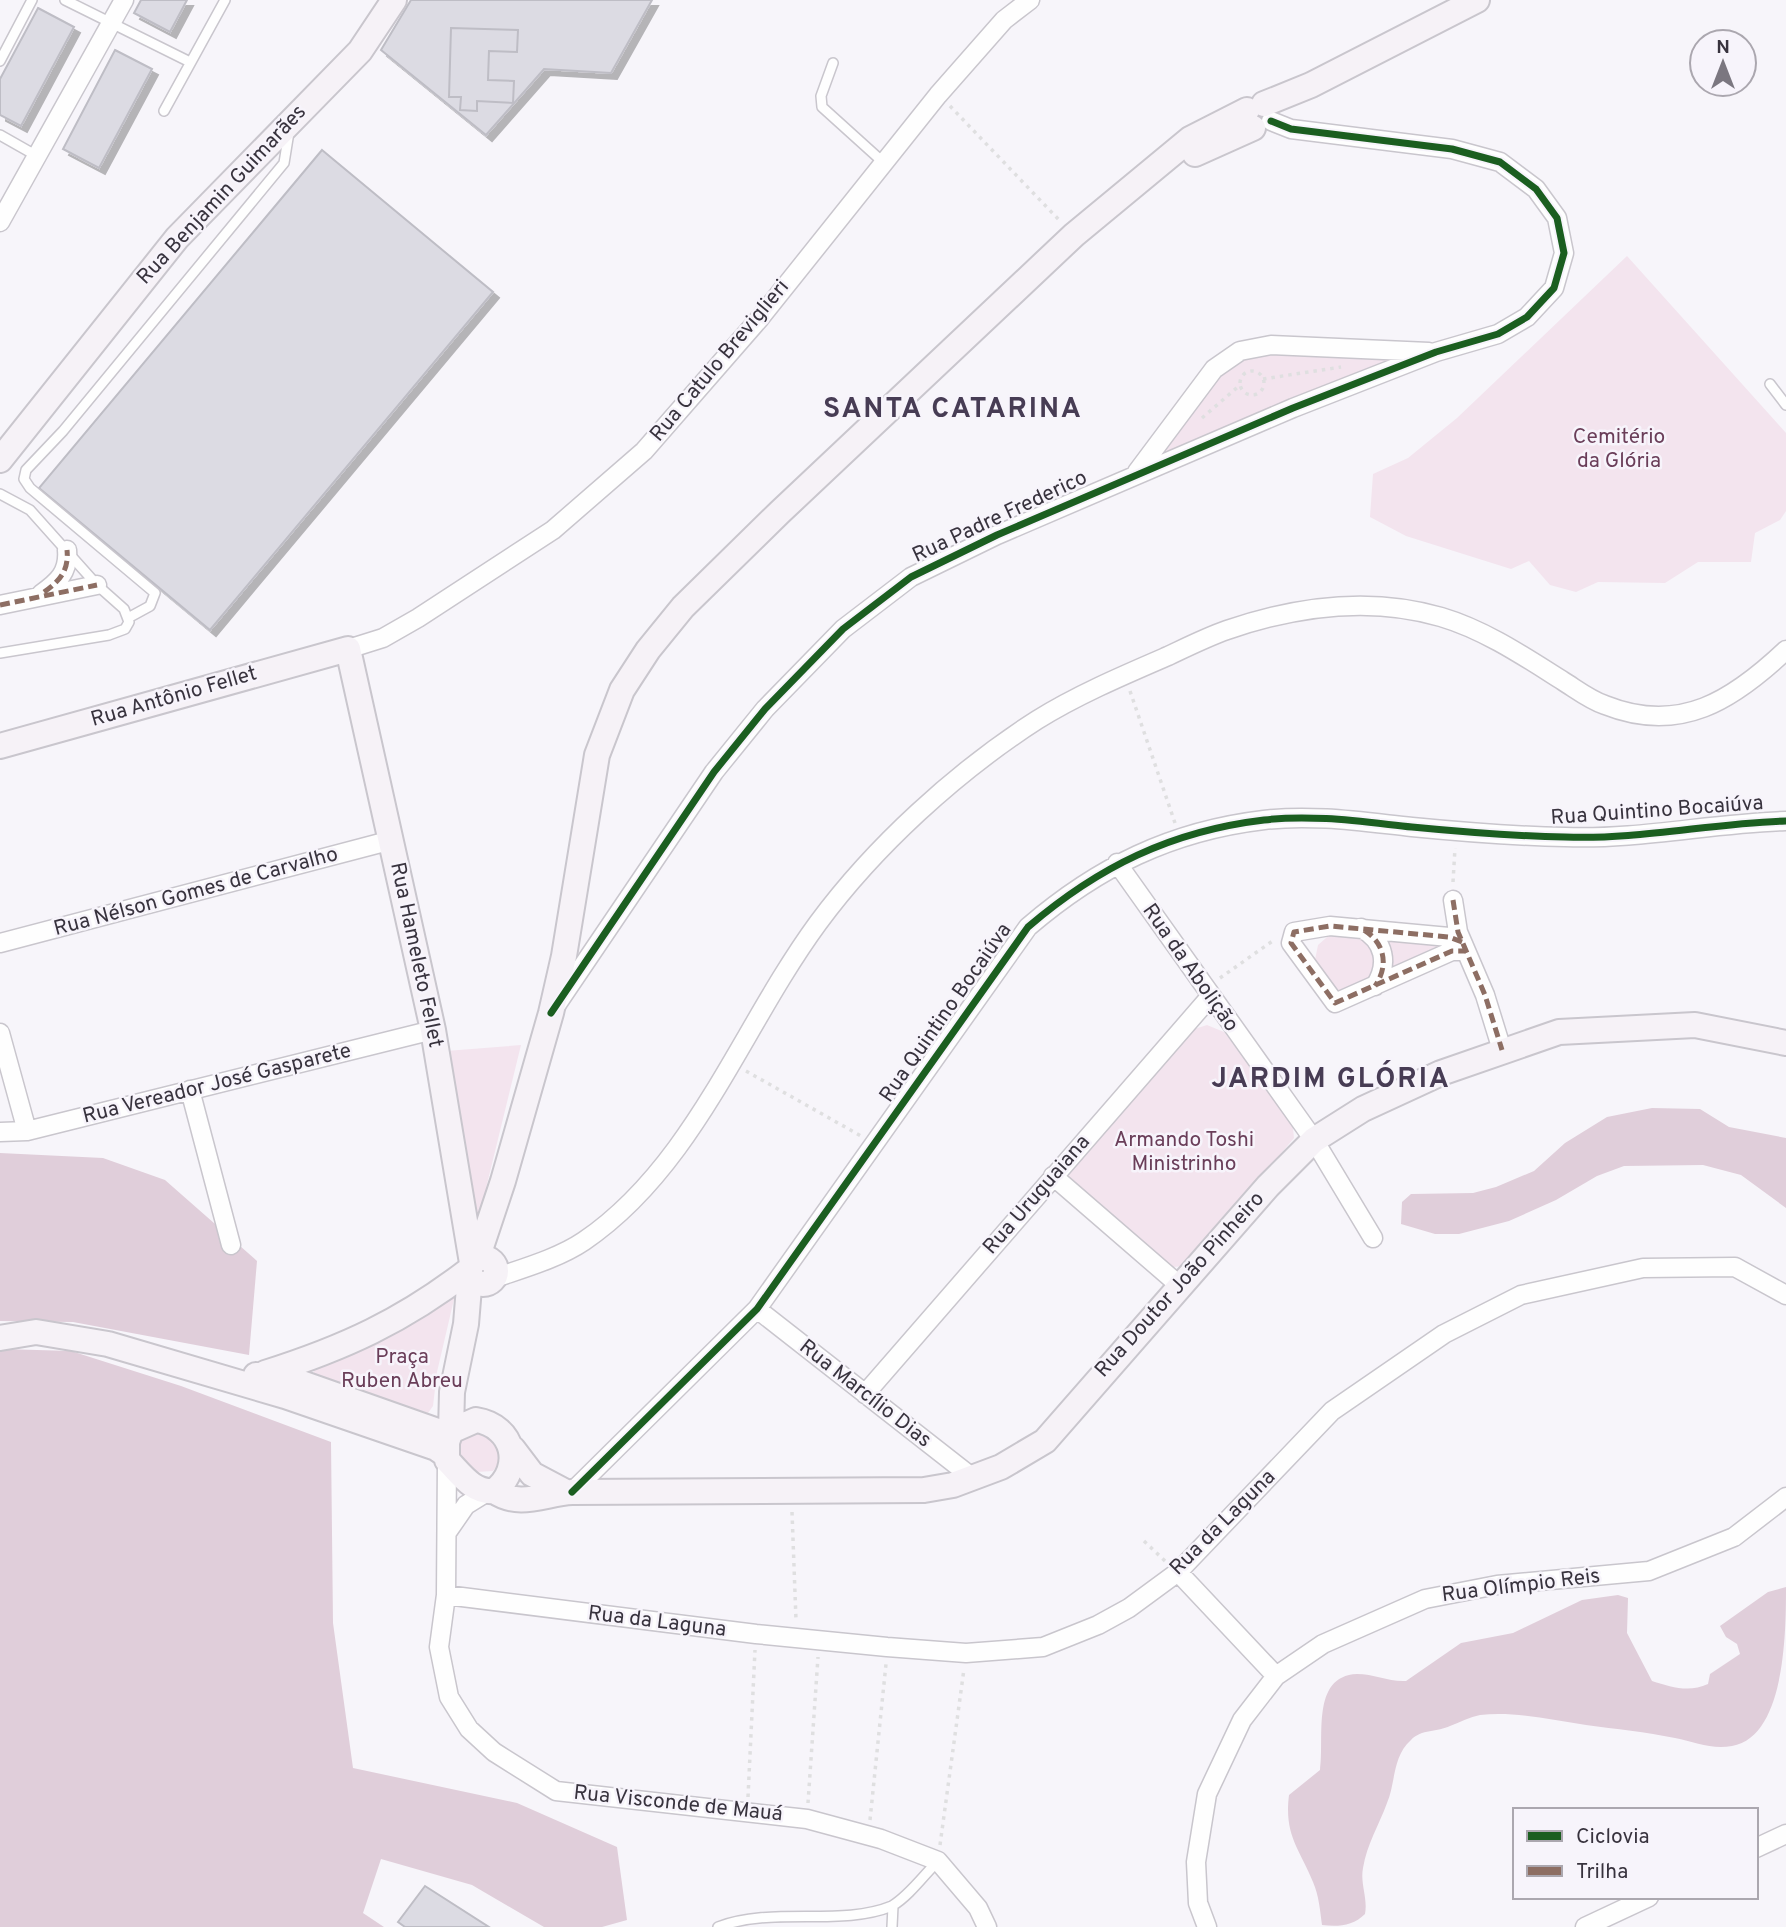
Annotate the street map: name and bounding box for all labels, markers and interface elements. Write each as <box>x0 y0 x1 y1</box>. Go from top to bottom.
north arrow <box>1688 28 1758 98</box>
text: N <box>1716 36 1730 60</box>
street label: Rua Benjamin Guimarães <box>131 99 313 291</box>
street label: Rua Catulo Breviglieri <box>644 274 796 448</box>
district label: SANTA CATARINA <box>823 392 1083 428</box>
park label: Cemitério da Glória <box>1573 424 1665 475</box>
street label: Rua Padre Frederico <box>908 465 1092 569</box>
street label: Rua Antônio Fellet <box>88 660 260 734</box>
street label: Rua Quintino Bocaiúva <box>1550 790 1764 832</box>
street label: Rua Nélson Gomes de Carvalho <box>51 841 341 943</box>
street label: Rua Hameleto Fellet <box>383 860 449 1050</box>
street label: Rua da Abolição <box>1136 899 1244 1037</box>
street label: Rua Quintino Bocaiúva <box>874 918 1018 1108</box>
street label: Rua Vereador José Gasparete <box>80 1038 354 1130</box>
district label: JARDIM GLÓRIA <box>1211 1060 1451 1098</box>
park label: Armando Toshi Ministrinho <box>1114 1127 1254 1178</box>
street label: Rua Uruguaiana <box>978 1129 1096 1261</box>
street label: Rua Doutor João Pinheiro <box>1089 1186 1271 1384</box>
street label: Rua Marcílio Dias <box>793 1334 937 1454</box>
park label: Praça Ruben Abreu <box>341 1344 463 1395</box>
street label: Rua da Laguna <box>1164 1464 1282 1582</box>
street label: Rua Olímpio Reis <box>1440 1563 1602 1609</box>
street label: Rua da Laguna <box>586 1600 728 1644</box>
street label: Rua Visconde de Mauá <box>572 1780 784 1828</box>
legend <box>1513 1808 1758 1899</box>
text: Ciclovia <box>1576 1824 1650 1851</box>
text: Trilha <box>1576 1859 1628 1886</box>

